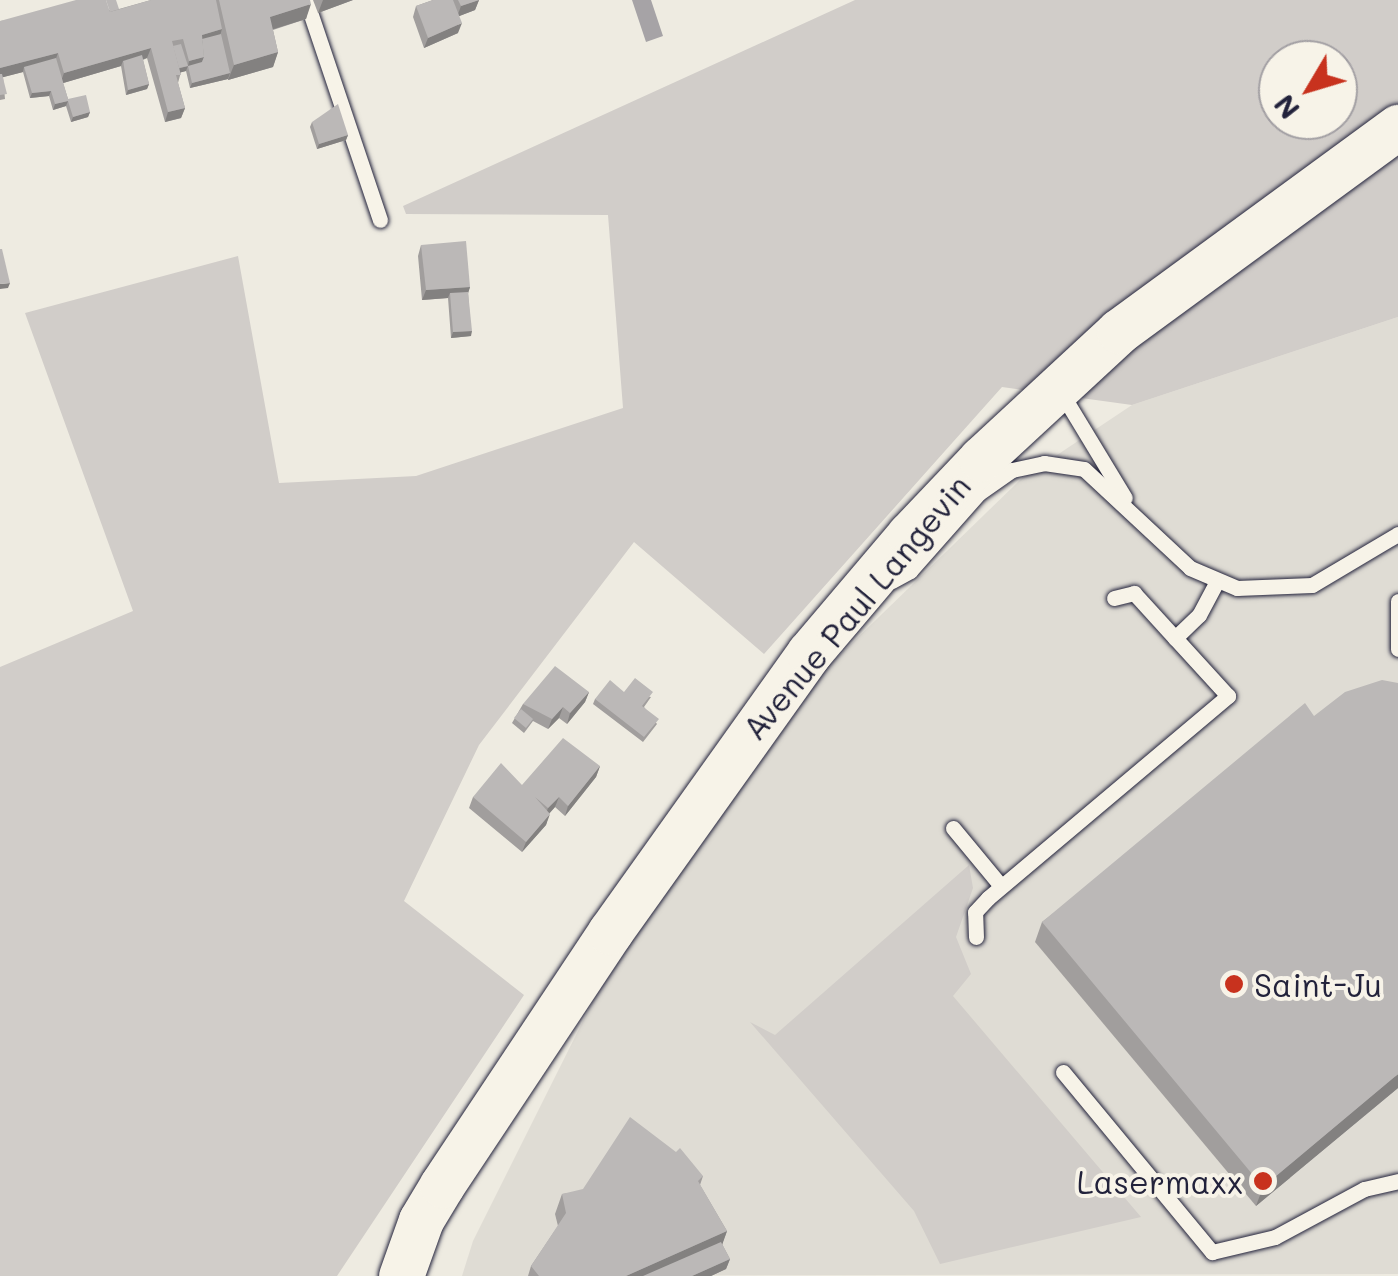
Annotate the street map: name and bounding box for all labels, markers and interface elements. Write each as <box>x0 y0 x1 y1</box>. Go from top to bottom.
north arrow <box>1258 40 1358 140</box>
text: N <box>1265 88 1307 127</box>
street label: Avenue Paul Langevin <box>734 467 978 747</box>
place label: Saint-Ju <box>1254 965 1382 1003</box>
marker: Saint-Ju <box>1223 973 1245 995</box>
place label: Lasermaxx <box>1077 1162 1243 1200</box>
marker: Lasermaxx <box>1252 1170 1274 1192</box>

